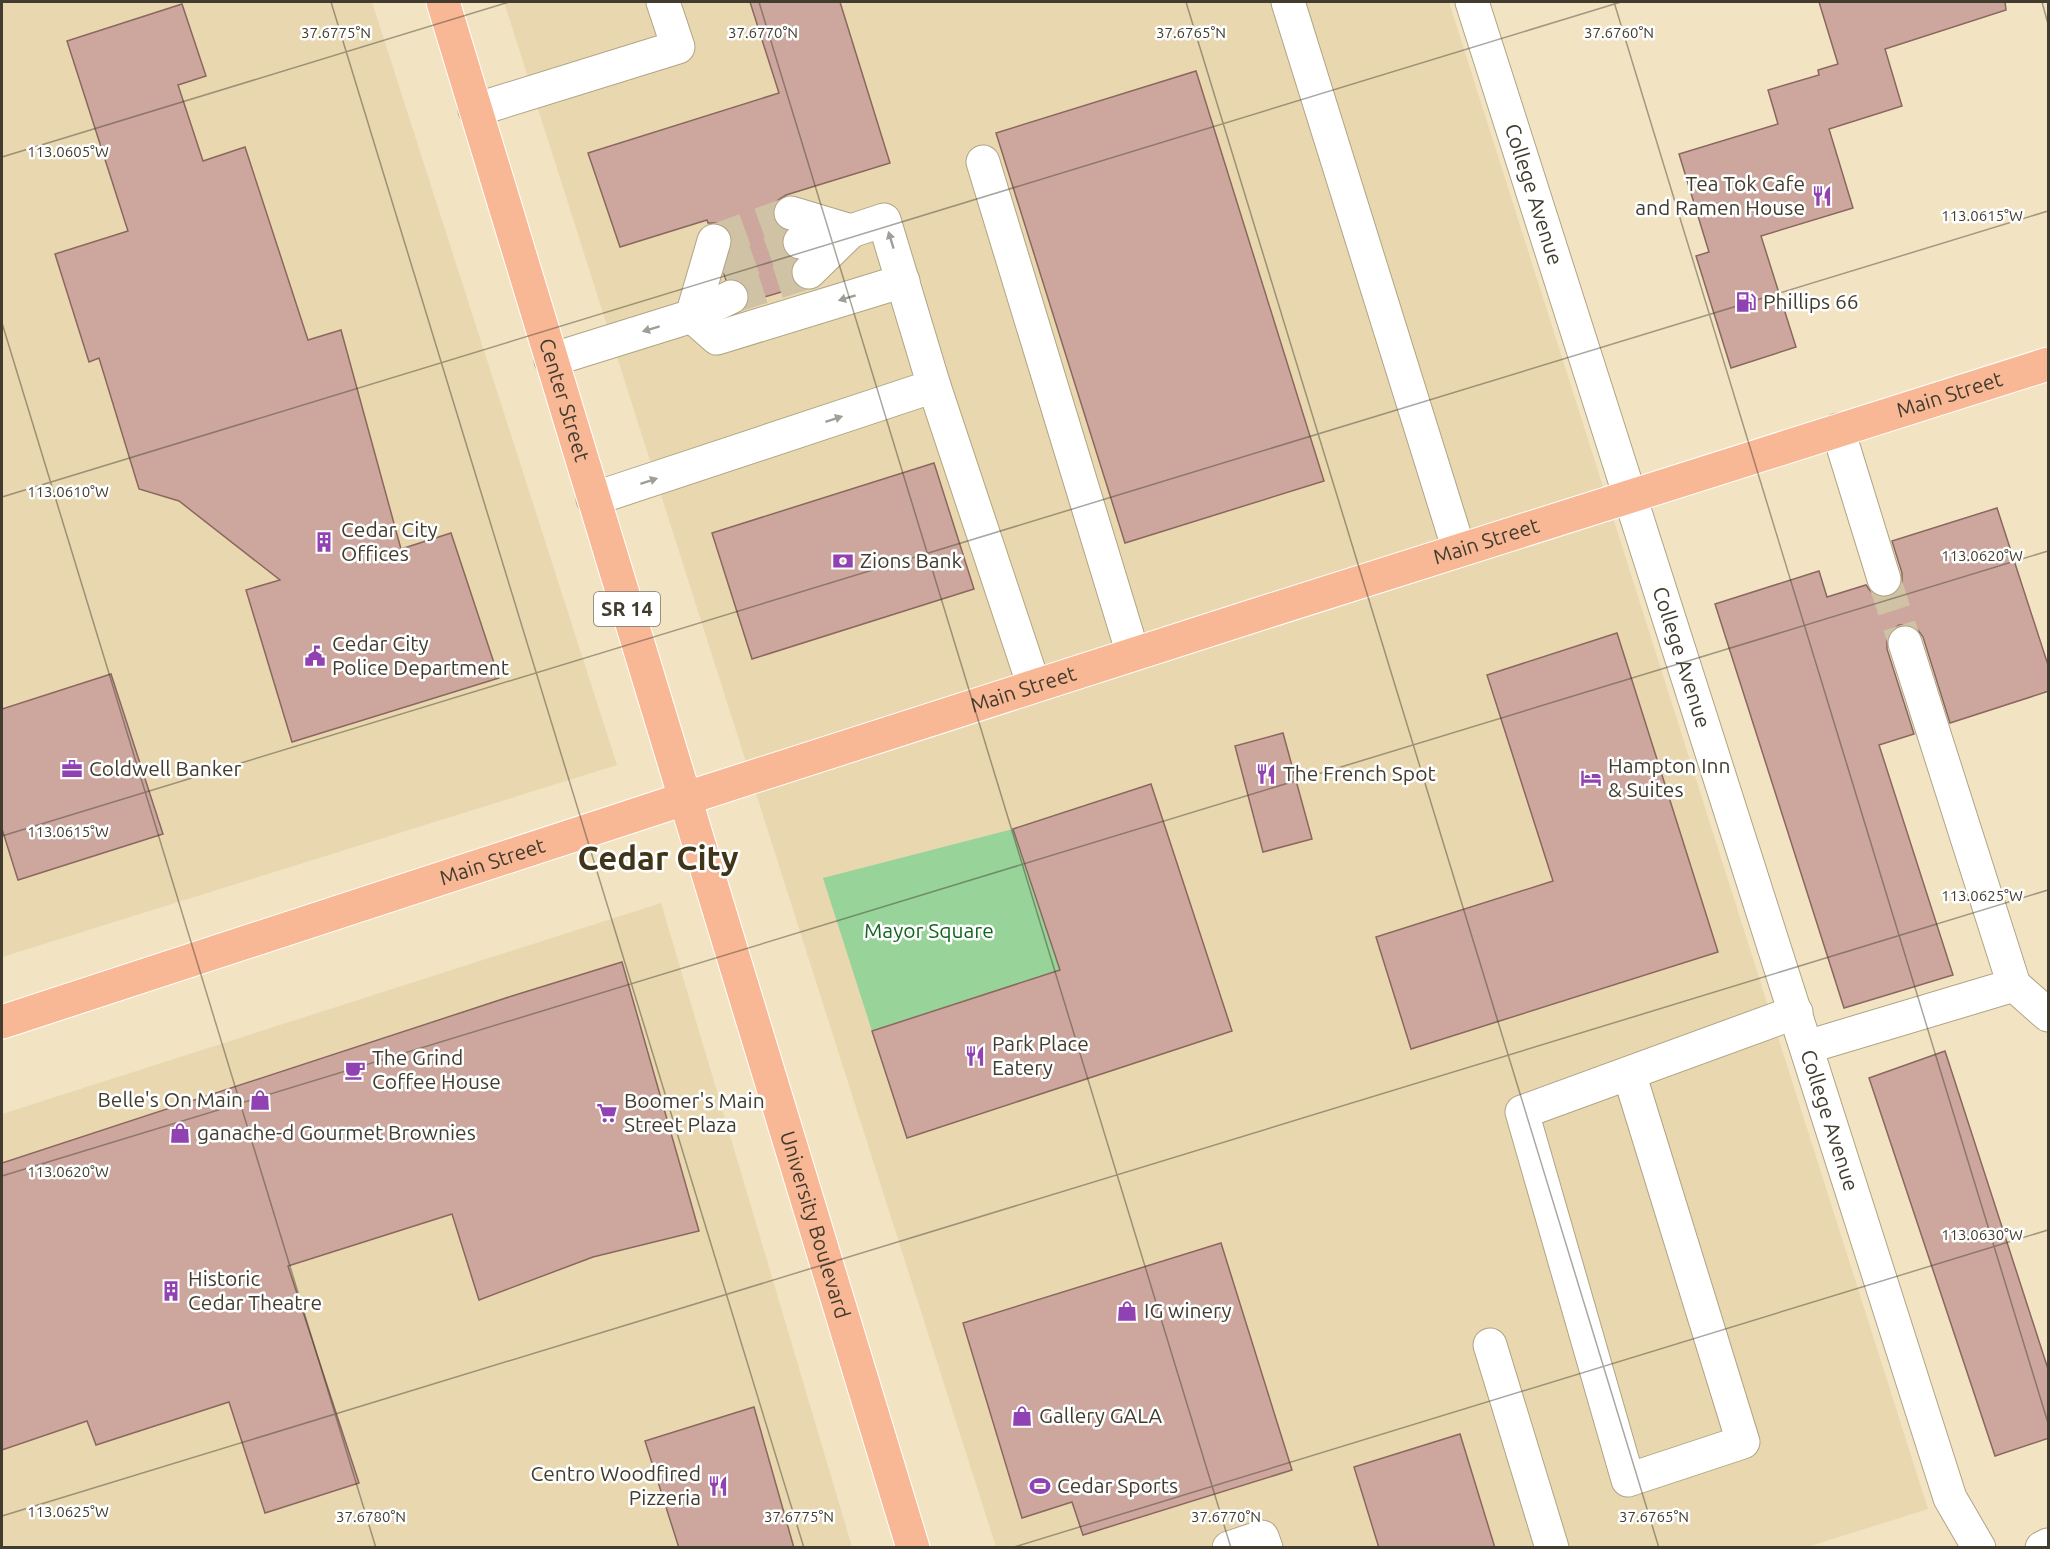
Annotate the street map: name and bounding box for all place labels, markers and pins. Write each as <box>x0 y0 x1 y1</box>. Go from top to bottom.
place label: Tea Tok Cafe and Ramen House <box>1635 171 1805 219</box>
restaurant icon: Tea Tok Cafe and Ramen House <box>1810 184 1834 208</box>
place label: Phillips 66 <box>1763 289 1859 313</box>
fuel station icon: Phillips 66 <box>1734 290 1758 314</box>
place label: Cedar City Offices <box>341 517 438 565</box>
building icon: Cedar City Offices <box>312 530 336 554</box>
place label: Zions Bank <box>860 548 963 572</box>
bank icon: Zions Bank <box>831 549 855 573</box>
place label: Cedar City Police Department <box>332 631 509 679</box>
public building icon: Cedar City Police Department <box>303 644 327 668</box>
place label: Hampton Inn & Suites <box>1608 753 1731 801</box>
place label: Coldwell Banker <box>89 756 242 780</box>
office icon: Coldwell Banker <box>60 757 84 781</box>
place label: The French Spot <box>1283 761 1436 785</box>
restaurant icon: The French Spot <box>1254 762 1278 786</box>
hotel icon: Hampton Inn & Suites <box>1579 766 1603 790</box>
place label: Park Place Eatery <box>992 1031 1089 1079</box>
restaurant icon: Park Place Eatery <box>963 1044 987 1068</box>
place label: The Grind Coffee House <box>372 1045 501 1093</box>
cafe icon: The Grind Coffee House <box>343 1058 367 1082</box>
place label: Belle's On Main <box>98 1087 243 1111</box>
shop icon: Belle's On Main <box>248 1088 272 1112</box>
place label: Boomer's Main Street Plaza <box>624 1088 765 1136</box>
supermarket icon: Boomer's Main Street Plaza <box>595 1101 619 1125</box>
place label: ganache-d Gourmet Brownies <box>197 1120 476 1144</box>
shop icon: ganache-d Gourmet Brownies <box>168 1121 192 1145</box>
place label: Historic Cedar Theatre <box>188 1266 322 1314</box>
building icon: Historic Cedar Theatre <box>159 1279 183 1303</box>
place label: IG winery <box>1144 1298 1232 1322</box>
shop icon: IG winery <box>1115 1299 1139 1323</box>
place label: Gallery GALA <box>1039 1403 1163 1427</box>
shop icon: Gallery GALA <box>1010 1404 1034 1428</box>
place label: Centro Woodfired Pizzeria <box>530 1461 701 1509</box>
place label: Cedar Sports <box>1057 1473 1178 1497</box>
restaurant icon: Centro Woodfired Pizzeria <box>706 1474 730 1498</box>
sports icon: Cedar Sports <box>1028 1474 1052 1498</box>

